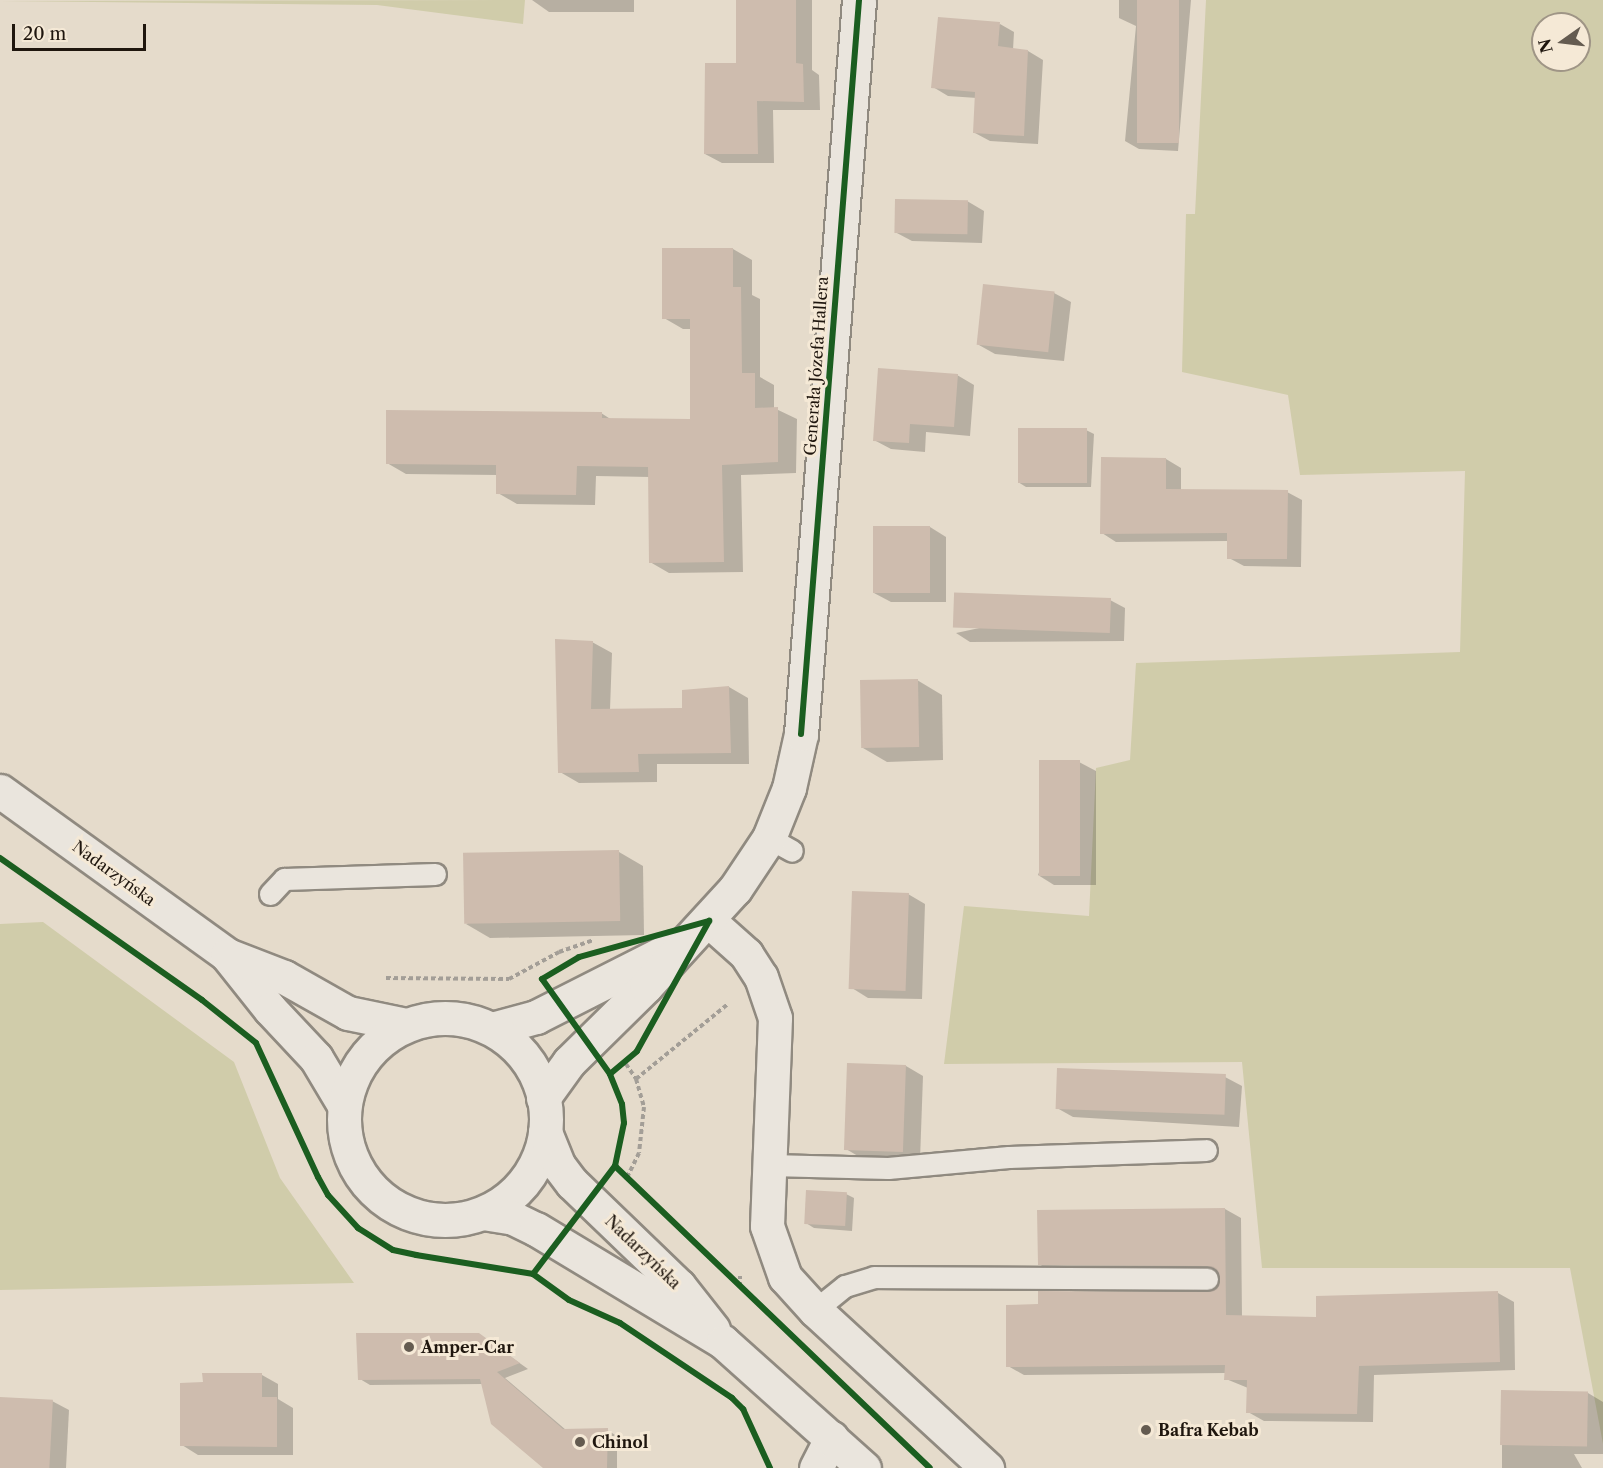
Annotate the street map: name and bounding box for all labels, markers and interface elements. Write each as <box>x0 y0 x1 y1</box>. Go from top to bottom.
scale bar <box>15 12 148 50</box>
north arrow <box>1531 12 1591 72</box>
text: 20 m <box>23 23 66 45</box>
text: N <box>1534 37 1557 55</box>
street label: Generała Józefa Hallera <box>800 276 832 456</box>
street label: Nadarzyńska <box>69 837 159 909</box>
street label: Nadarzyńska <box>601 1211 685 1293</box>
place label: Amper-Car <box>421 1337 514 1357</box>
marker: Amper-Car <box>402 1340 416 1354</box>
place label: Bafra Kebab <box>1158 1420 1259 1440</box>
marker: Bafra Kebab <box>1139 1423 1153 1437</box>
place label: Chinol <box>592 1432 648 1452</box>
marker: Chinol <box>573 1435 587 1449</box>

